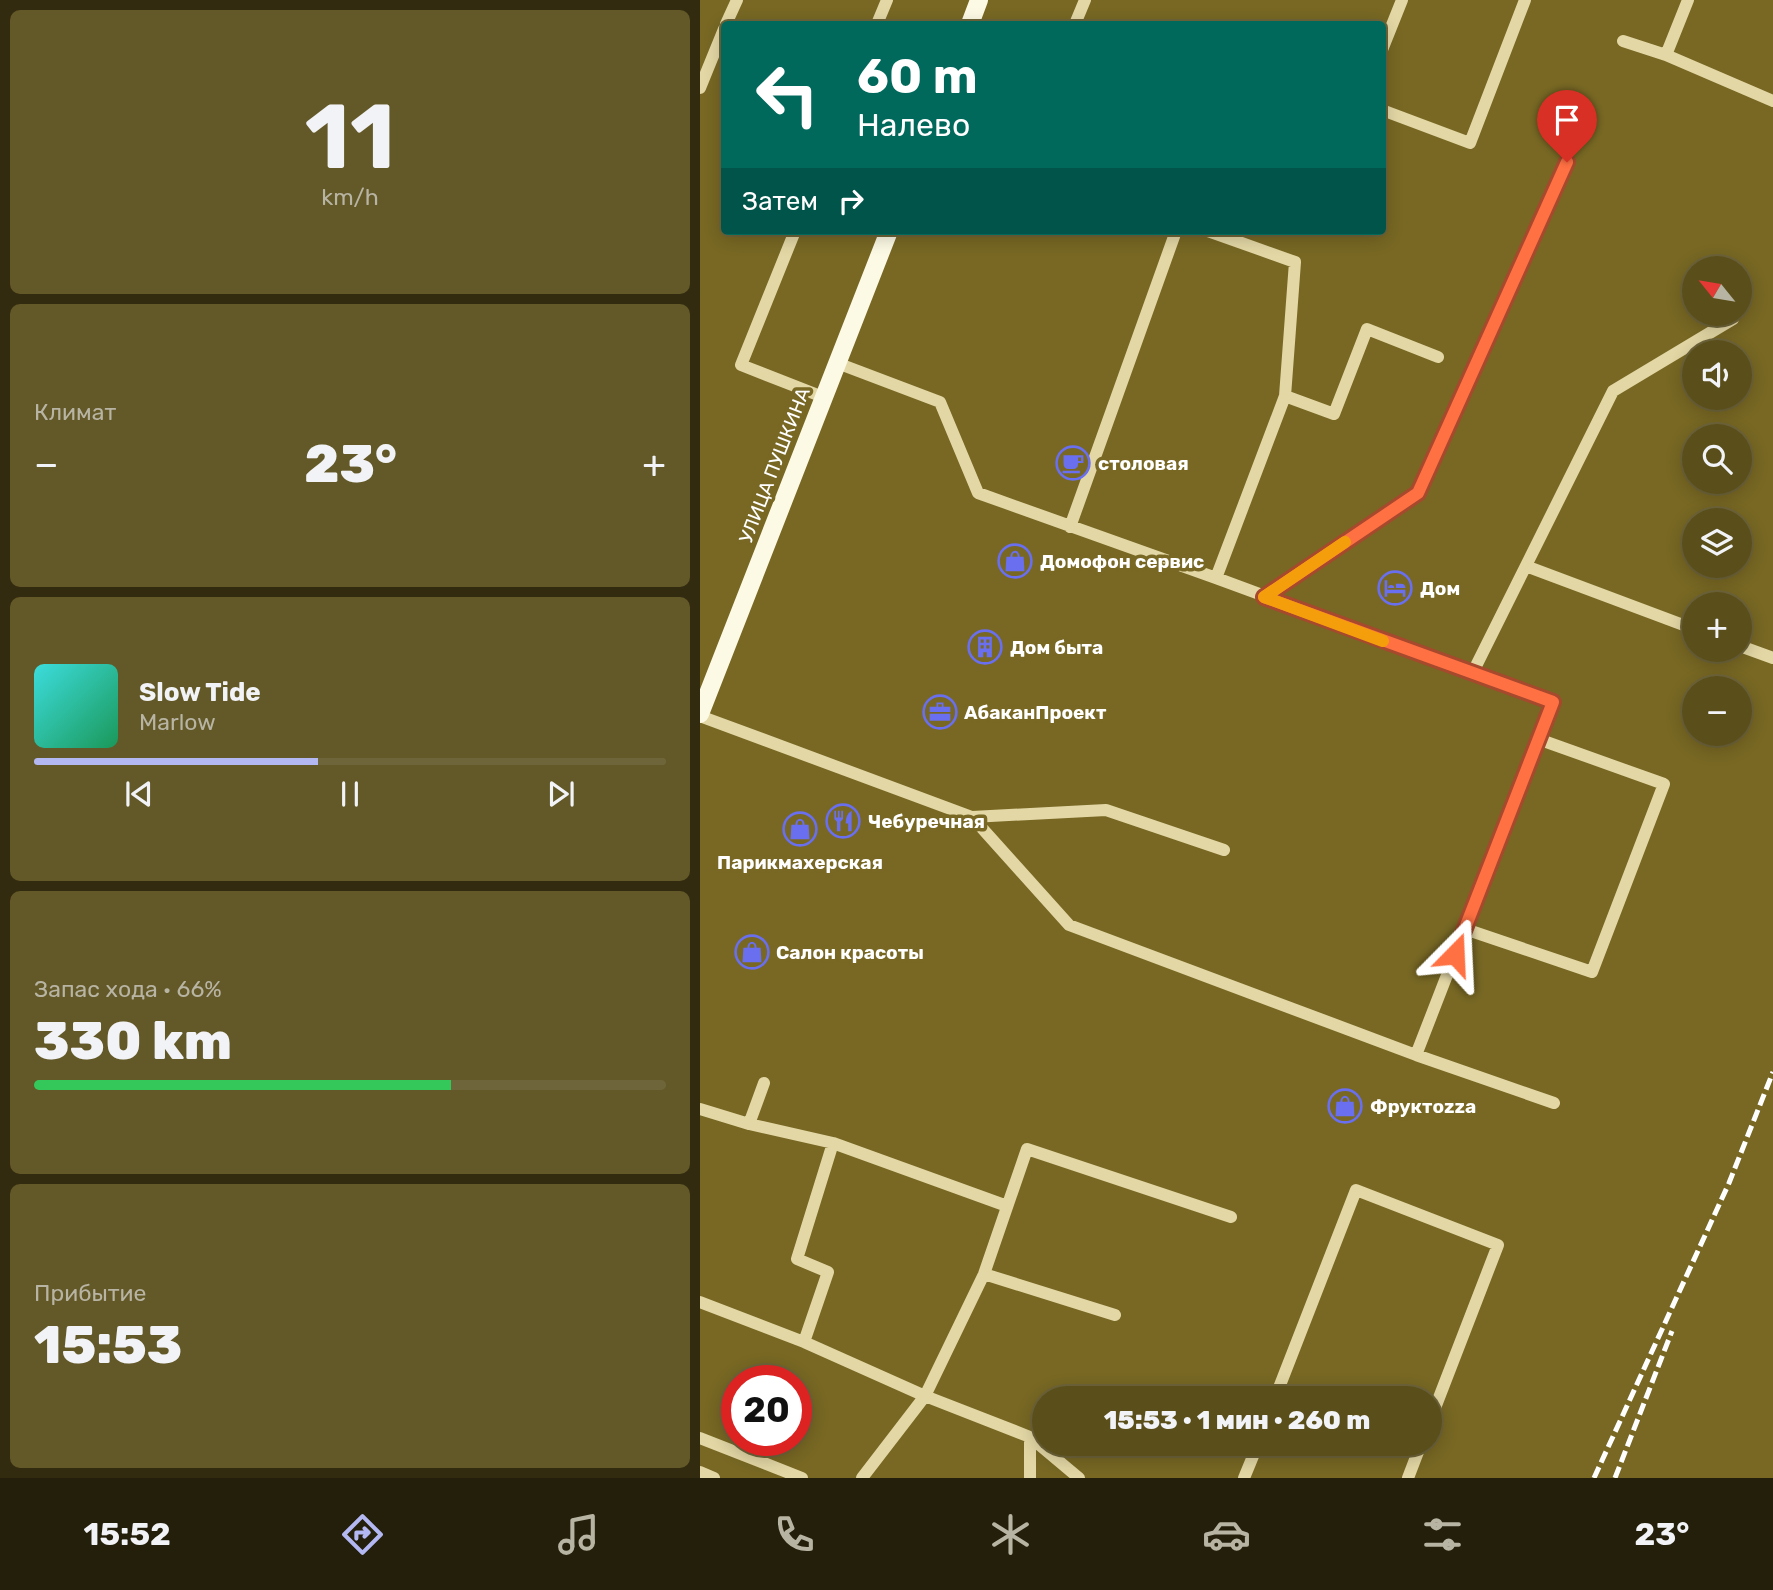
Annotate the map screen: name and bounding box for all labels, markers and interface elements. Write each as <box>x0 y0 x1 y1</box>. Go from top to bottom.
text: 60 m <box>857 47 978 105</box>
icon: left <box>742 49 833 140</box>
text: 11 <box>305 83 395 191</box>
pin <box>1537 90 1597 162</box>
icon: arrive <box>1548 101 1586 139</box>
text: Налево <box>857 106 970 144</box>
icon: right <box>832 182 870 220</box>
text: km/h <box>321 183 379 211</box>
text: Затем <box>742 186 818 217</box>
north arrow <box>1682 256 1752 326</box>
map controls <box>1682 256 1752 746</box>
button: sound <box>1682 340 1752 410</box>
street label: УЛИЦА ПУШКИНА <box>734 384 815 546</box>
text: Климат <box>34 398 116 426</box>
button: search <box>1682 424 1752 494</box>
text: 23° <box>304 433 397 495</box>
text: − <box>34 441 59 487</box>
text: + <box>642 441 666 487</box>
cafe icon: столовая <box>1054 444 1092 482</box>
place label: столовая <box>1098 452 1189 475</box>
button: layers <box>1682 508 1752 578</box>
shop icon: Домофон сервис <box>996 542 1034 580</box>
place label: Домофон сервис <box>1040 550 1204 573</box>
hotel icon: Дом <box>1376 569 1414 607</box>
place label: Дом <box>1420 577 1460 600</box>
button: + <box>1682 592 1752 662</box>
building icon: Дом быта <box>966 628 1004 666</box>
place label: Дом быта <box>1010 636 1103 659</box>
button: − <box>1682 676 1752 746</box>
text: Slow Tide <box>139 677 261 708</box>
office icon: АбаканПроект <box>921 693 959 731</box>
place label: АбаканПроект <box>964 701 1107 724</box>
text: Marlow <box>139 708 216 736</box>
icon: previous <box>120 775 158 813</box>
icon: pause <box>331 775 369 813</box>
icon: next <box>542 775 580 813</box>
restaurant icon: Чебуречная <box>824 802 862 840</box>
shop icon: Парикмахерская <box>781 810 819 848</box>
place label: Чебуречная <box>868 810 985 833</box>
place label: Парикмахерская <box>717 851 883 874</box>
position arrow <box>1418 917 1492 991</box>
shop icon: Салон красоты <box>733 933 771 971</box>
place label: Салон красоты <box>776 941 924 964</box>
text: Запас хода · 66% <box>34 975 222 1003</box>
text: 330 km <box>34 1010 232 1072</box>
shop icon: Фруктоzzа <box>1326 1087 1364 1125</box>
place label: Фруктоzzа <box>1370 1095 1476 1118</box>
text: Прибытие <box>34 1279 146 1307</box>
text: 15:53 <box>34 1314 182 1376</box>
speed limit sign: 20 <box>721 1365 812 1456</box>
text: 15:53 · 1 мин · 260 m <box>1104 1405 1370 1436</box>
icon: directions <box>338 1510 387 1559</box>
icon: music <box>554 1510 603 1559</box>
icon: phone <box>770 1510 819 1559</box>
icon: climate <box>986 1510 1035 1559</box>
icon: car <box>1202 1510 1251 1559</box>
icon: filters <box>1418 1510 1467 1559</box>
text: 15:52 <box>84 1515 171 1553</box>
text: 23° <box>1634 1515 1689 1553</box>

